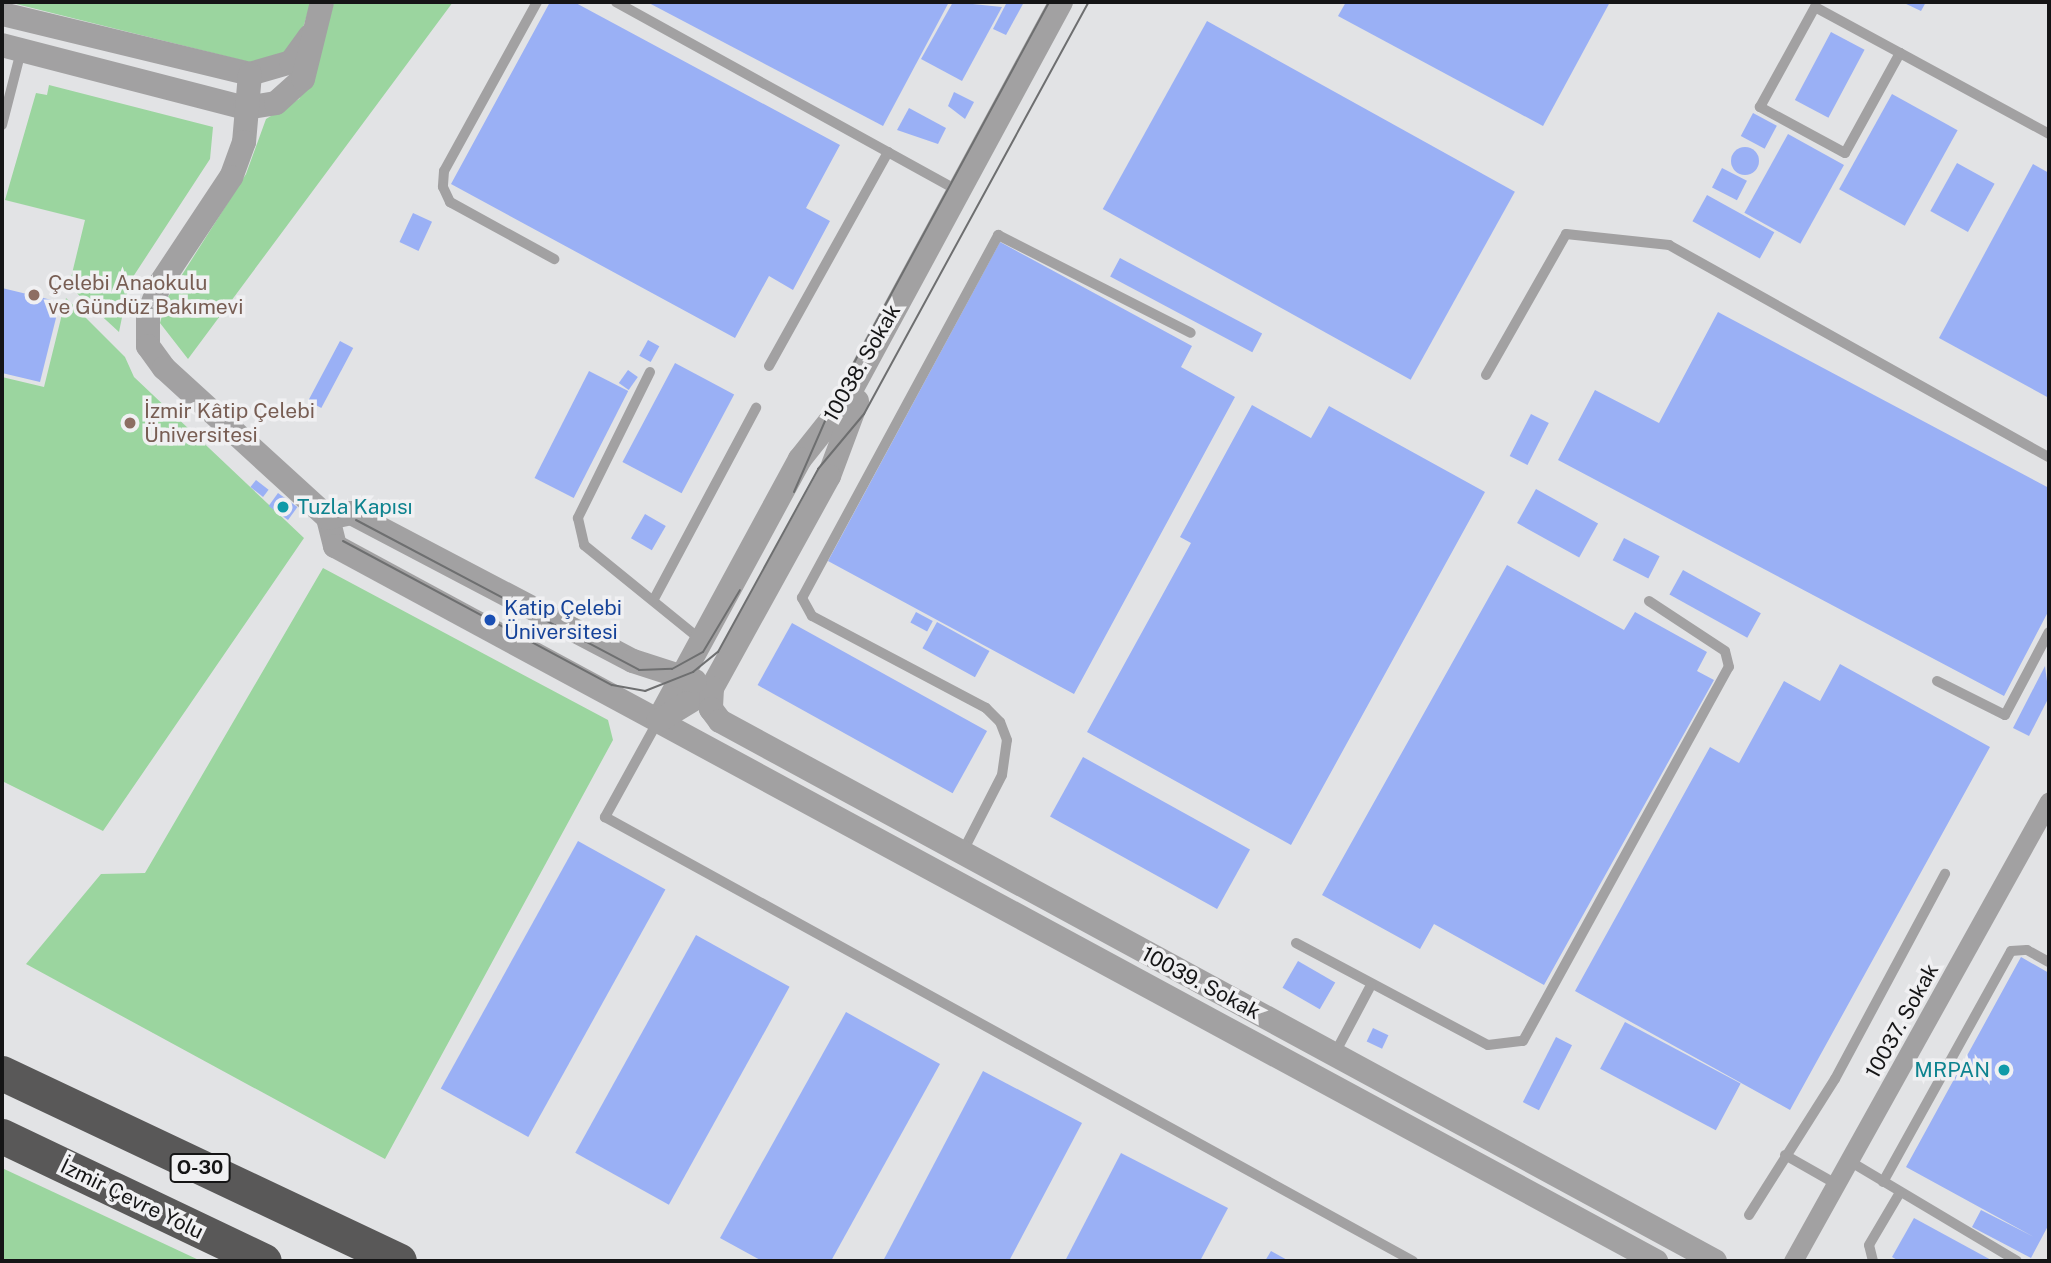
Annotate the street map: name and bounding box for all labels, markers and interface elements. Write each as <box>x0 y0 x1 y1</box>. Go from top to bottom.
place label: Çelebi Anaokulu ve Gündüz Bakımevi <box>48 270 243 320</box>
marker: Çelebi Anaokulu ve Gündüz Bakımevi <box>26 287 42 303</box>
street label: 10038. Sokak <box>818 300 906 426</box>
place label: İzmir Kâtip Çelebi Üniversitesi <box>144 398 315 448</box>
marker: İzmir Kâtip Çelebi Üniversitesi <box>122 415 138 431</box>
place label: Tuzla Kapısı <box>297 494 413 520</box>
marker: Tuzla Kapısı <box>275 499 291 515</box>
place label: Katip Çelebi Üniversitesi <box>504 595 622 645</box>
marker: Katip Çelebi Üniversitesi <box>482 612 498 628</box>
street label: 10039. Sokak <box>1137 941 1265 1025</box>
street label: 10037. Sokak <box>1860 959 1944 1083</box>
place label: MRPAN <box>1914 1057 1990 1083</box>
marker: MRPAN <box>1996 1062 2012 1078</box>
road number: O-30 <box>168 1152 232 1184</box>
street label: İzmir Çevre Yolu <box>56 1153 208 1245</box>

